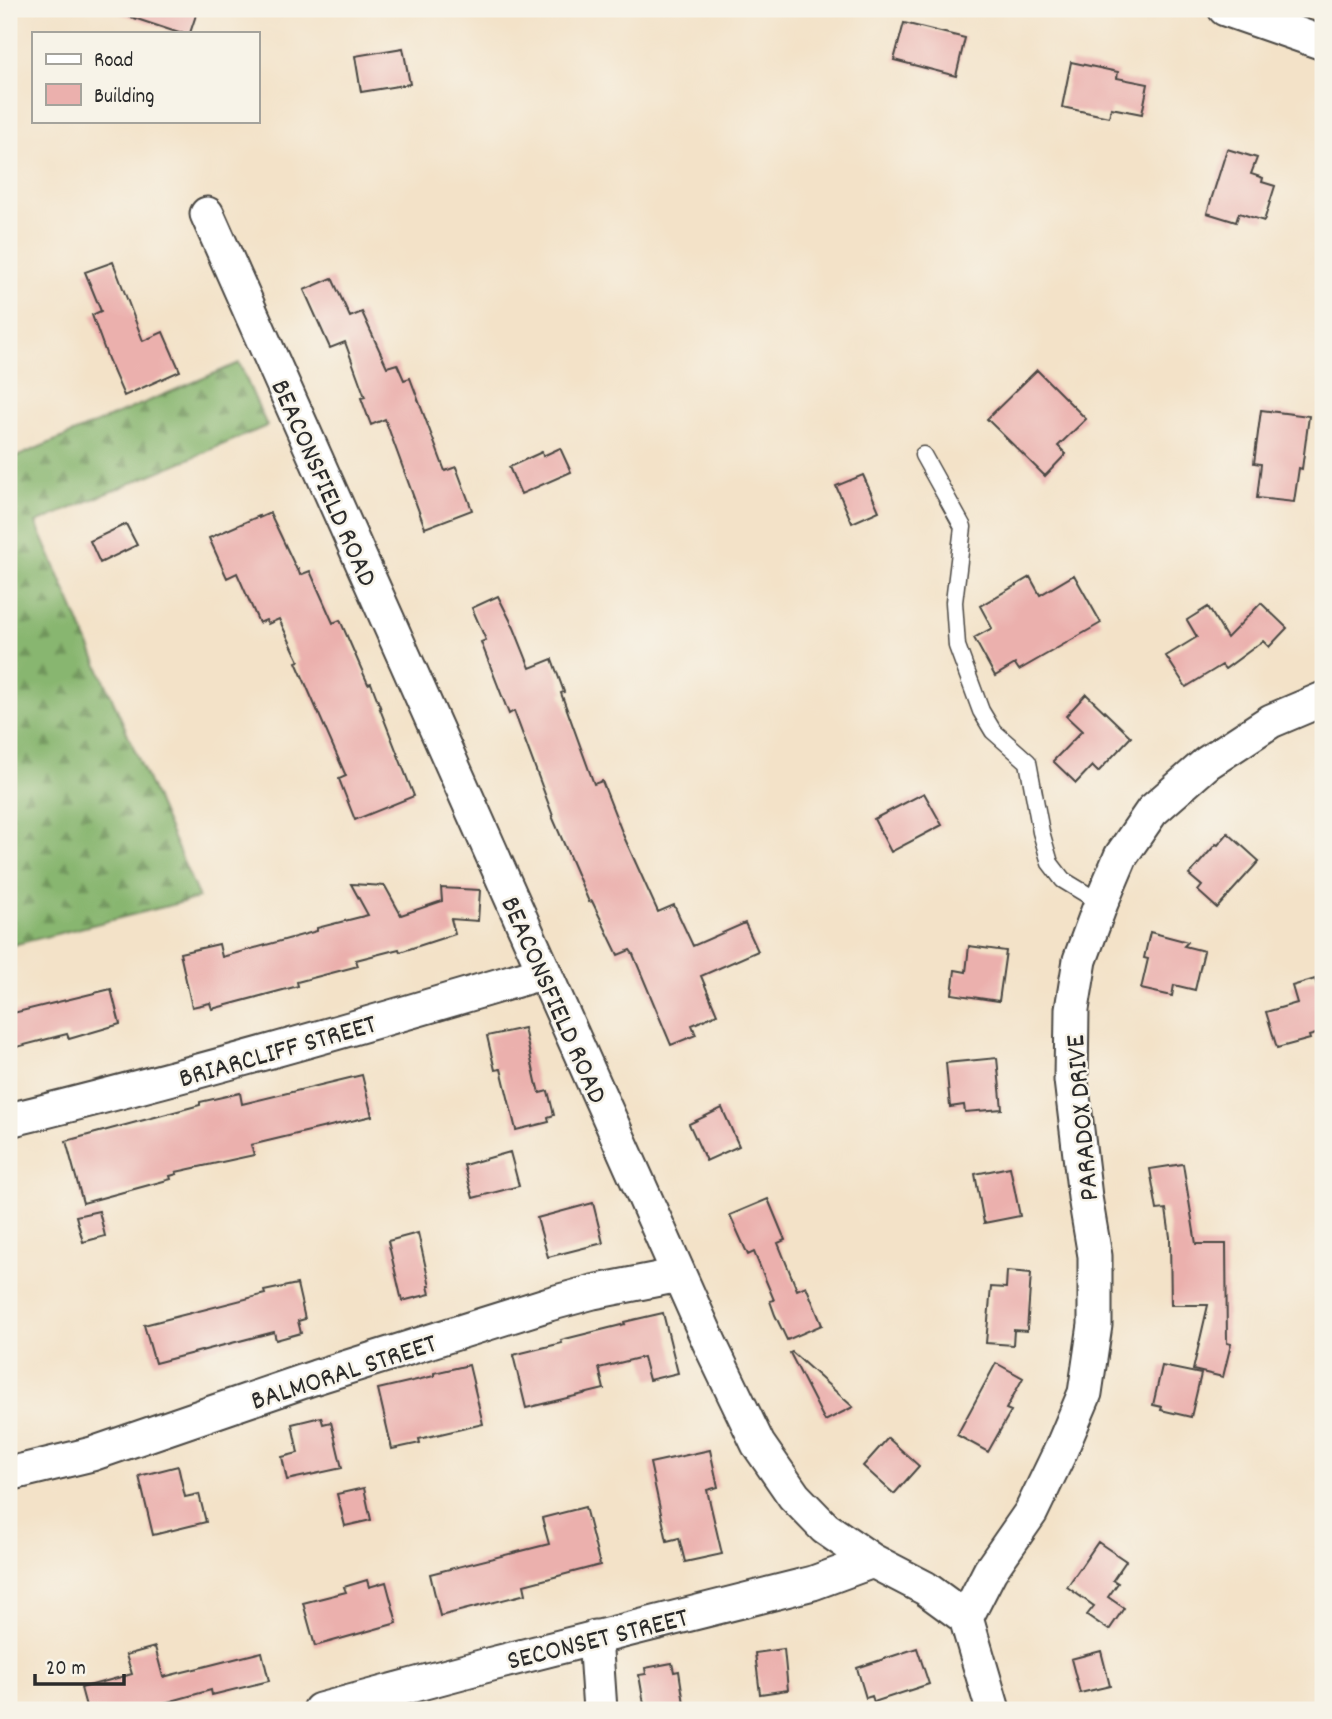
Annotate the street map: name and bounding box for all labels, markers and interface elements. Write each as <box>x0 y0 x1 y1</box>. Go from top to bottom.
legend <box>32 32 259 122</box>
text: Road <box>94 47 133 77</box>
text: Building <box>94 83 154 113</box>
street label: BEACONSFIELD ROAD <box>258 374 385 594</box>
street label: BEACONSFIELD ROAD <box>488 891 615 1111</box>
street label: BRIARCLIFF STREET <box>175 1007 382 1101</box>
street label: PARADOX DRIVE <box>1058 1033 1112 1202</box>
street label: BALMORAL STREET <box>247 1326 443 1424</box>
street label: SECONSET STREET <box>503 1600 693 1684</box>
scale bar <box>35 1642 124 1686</box>
text: 20 m <box>46 1655 86 1685</box>

